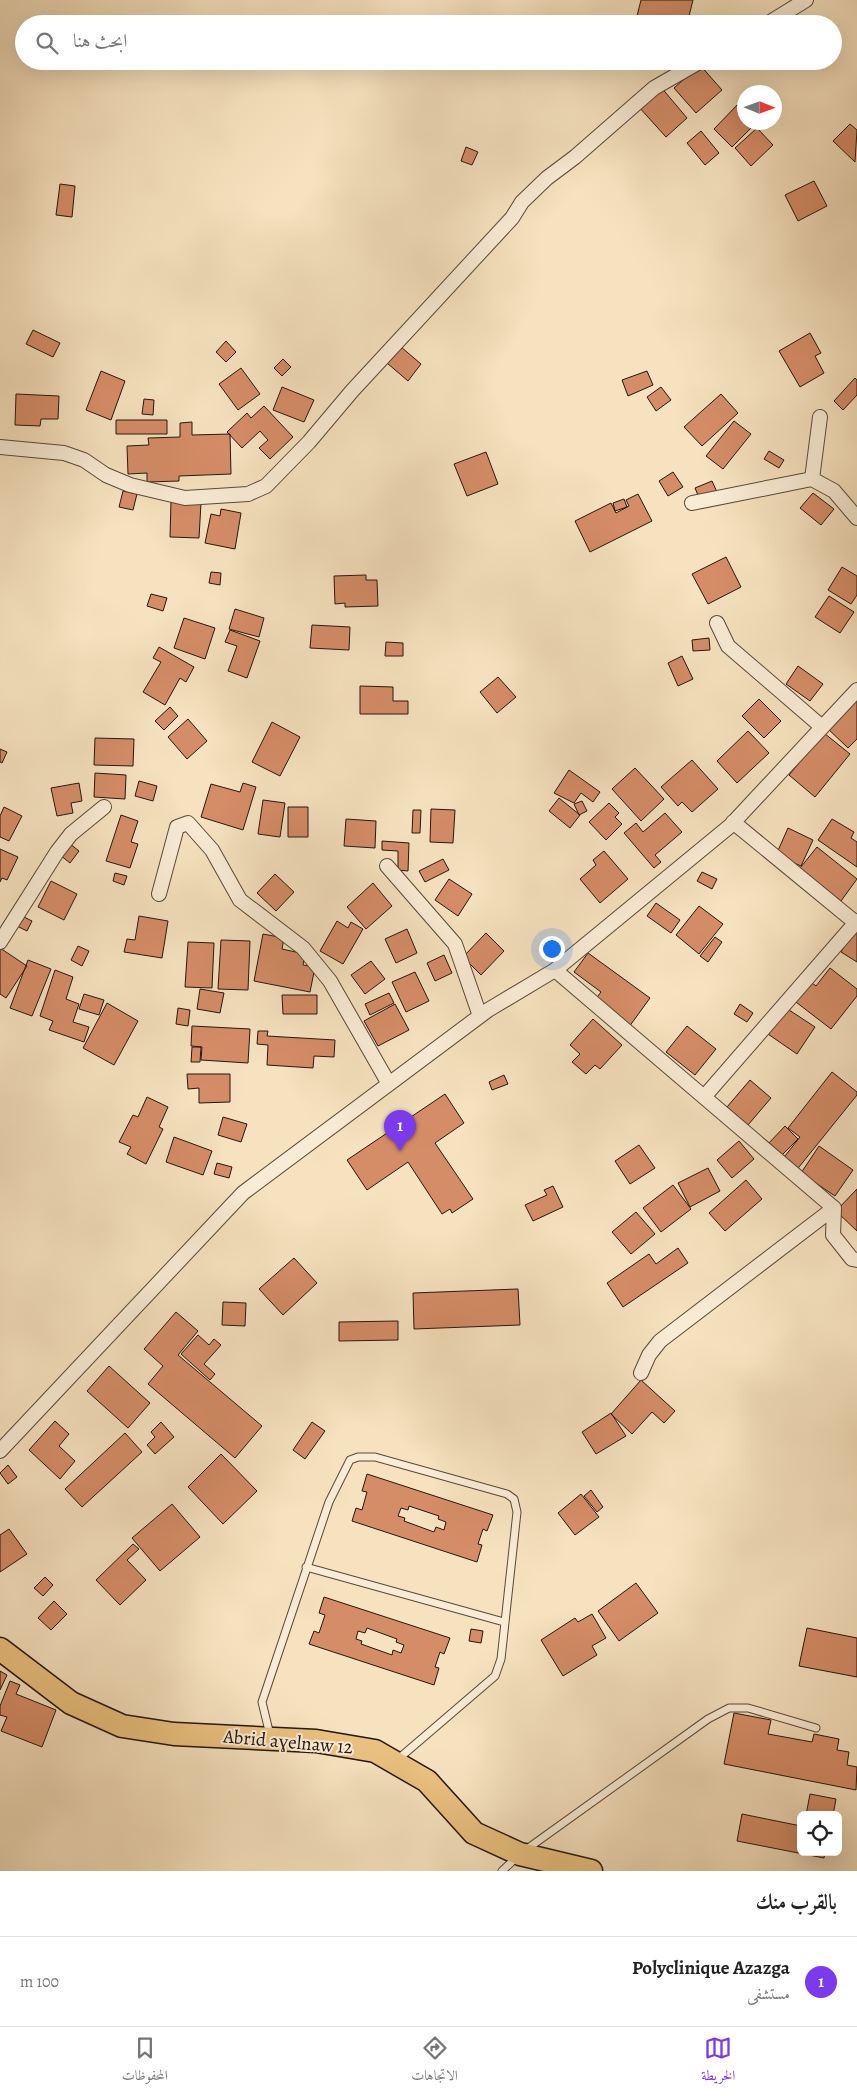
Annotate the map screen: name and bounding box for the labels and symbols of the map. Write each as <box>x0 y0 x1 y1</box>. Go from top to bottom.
north arrow <box>737 85 782 130</box>
your location <box>539 936 565 962</box>
pin: 1 <box>384 1110 416 1151</box>
street label: Abrid aɣelnaw 12 <box>221 1723 354 1761</box>

